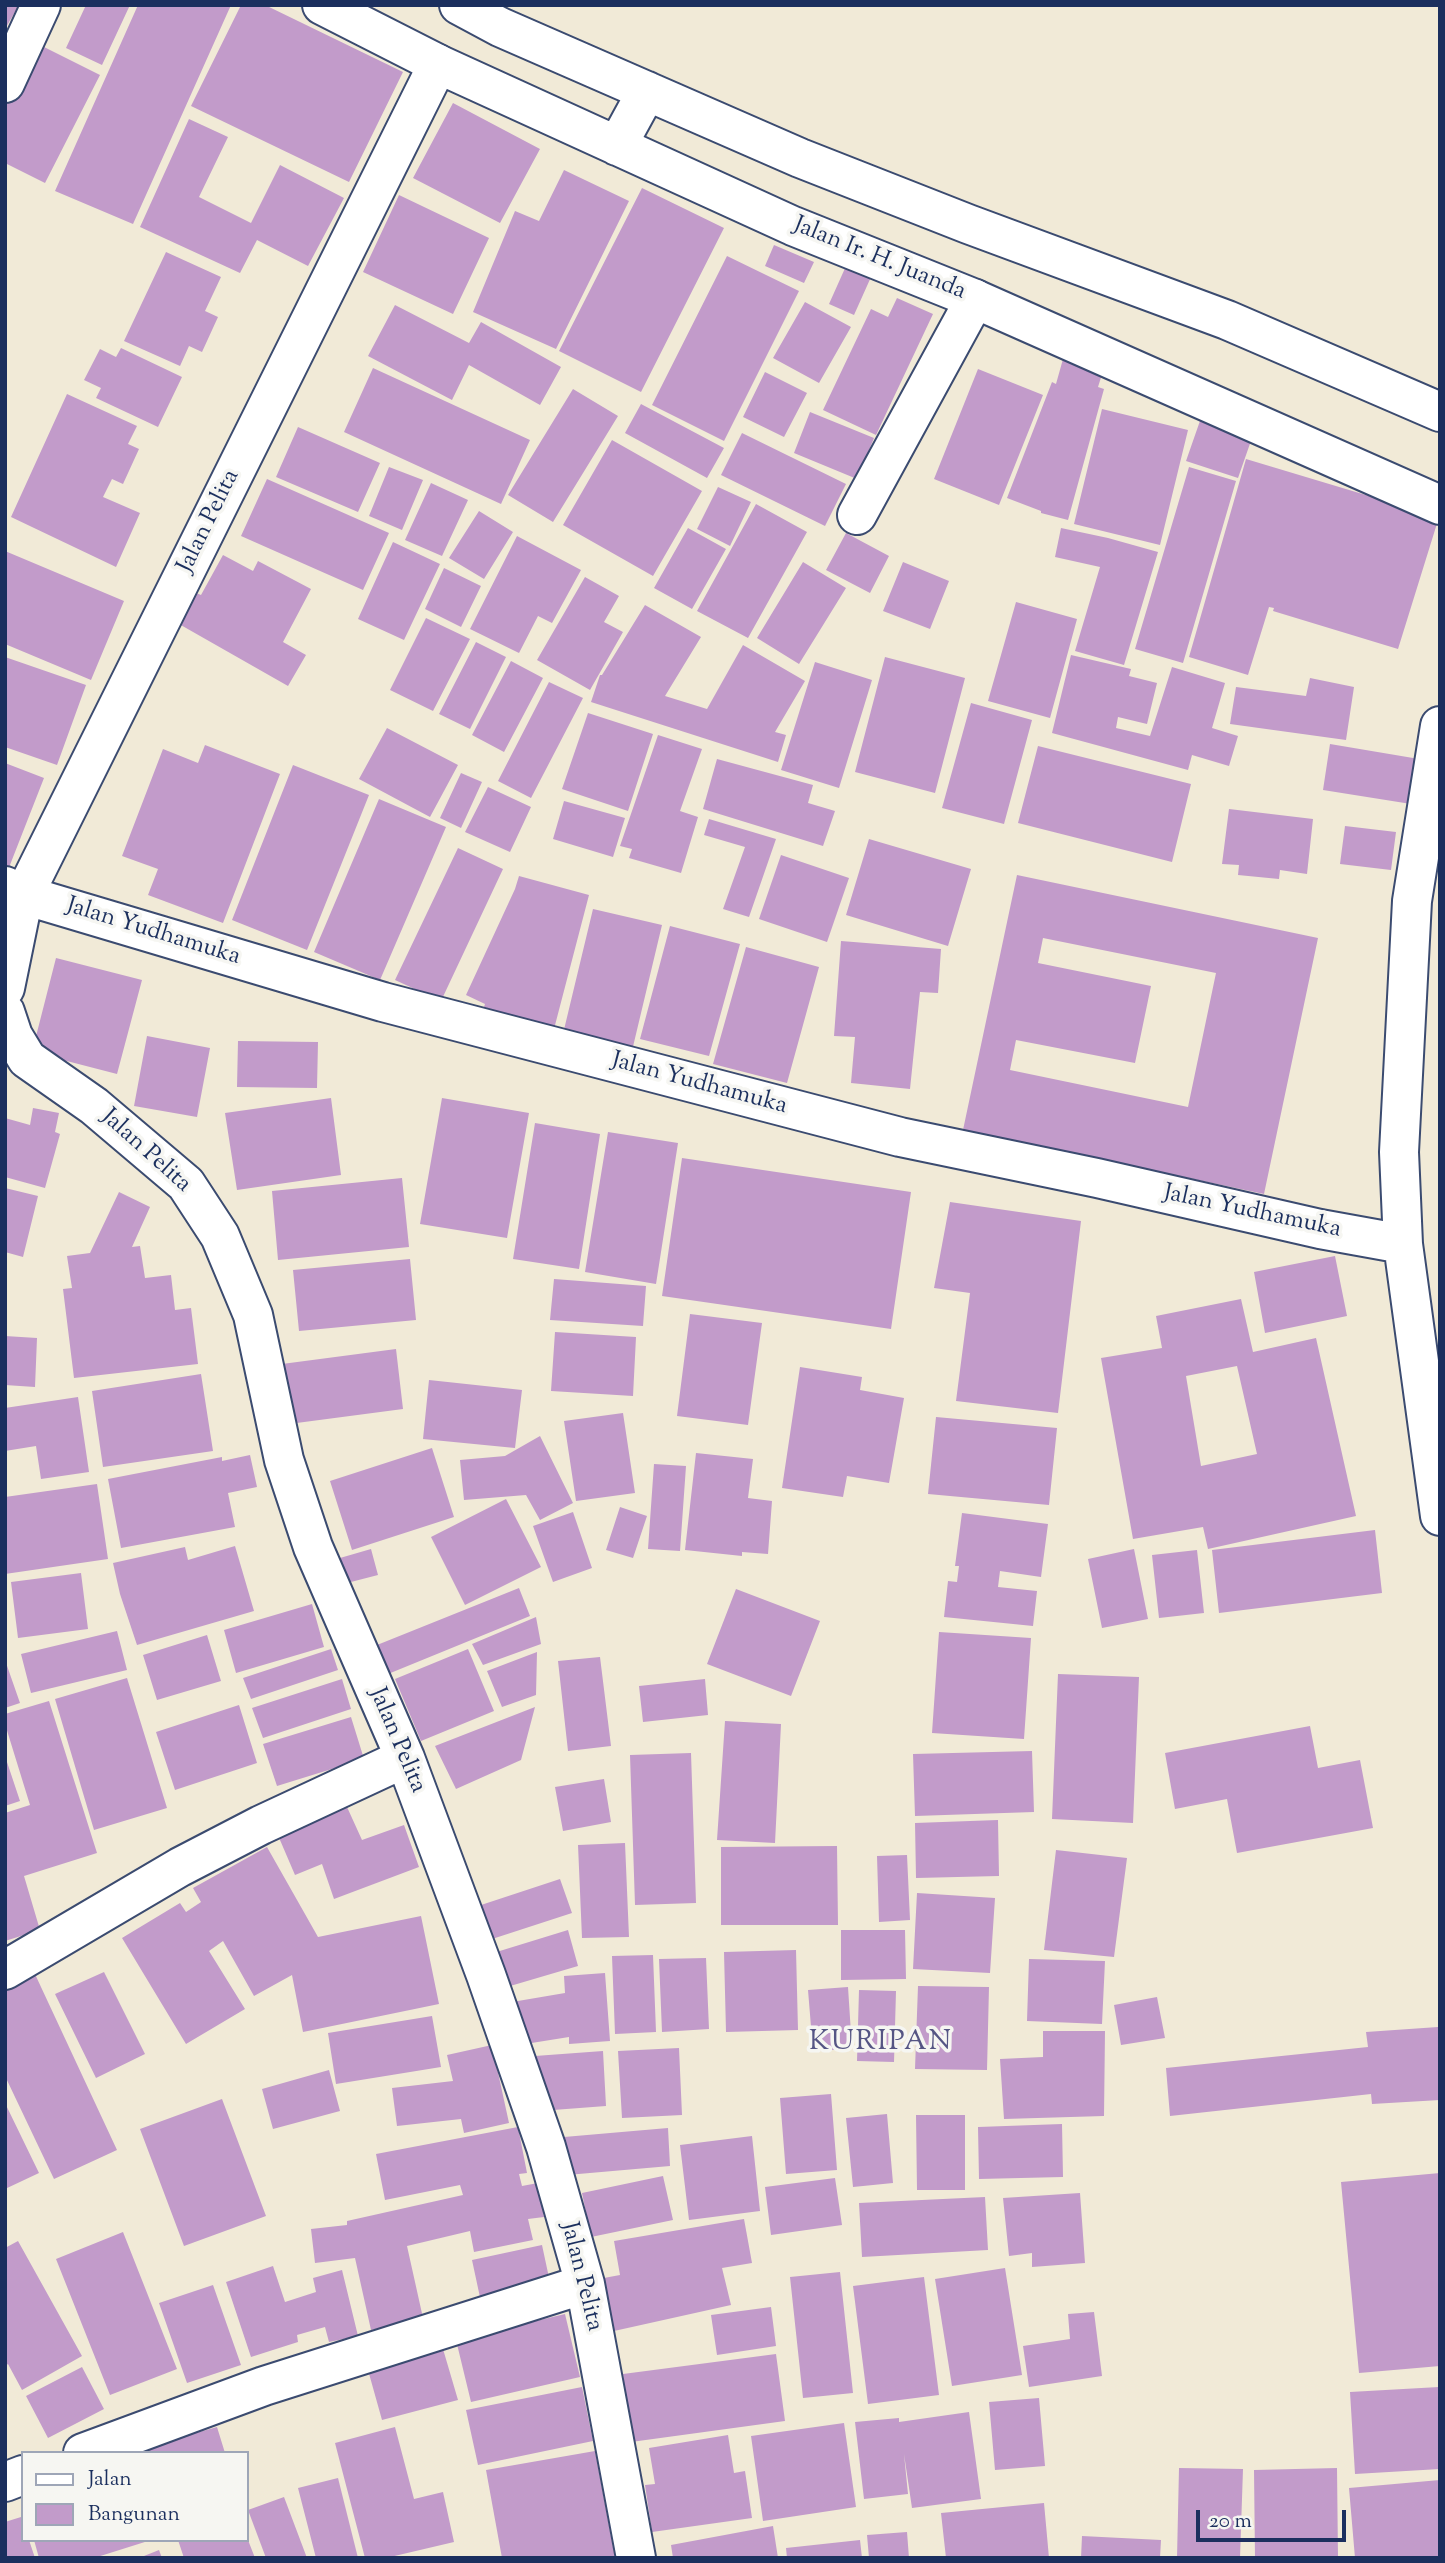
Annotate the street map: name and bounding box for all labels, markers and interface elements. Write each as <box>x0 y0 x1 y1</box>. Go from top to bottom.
street label: Jalan Ir. H. Juanda <box>789 212 969 308</box>
street label: Jalan Pelita <box>173 466 247 578</box>
street label: Jalan Yudhamuka <box>62 893 244 973</box>
street label: Jalan Yudhamuka <box>608 1048 790 1122</box>
street label: Jalan Pelita <box>94 1104 196 1200</box>
street label: Jalan Yudhamuka <box>1161 1180 1343 1246</box>
street label: Jalan Pelita <box>361 1684 431 1798</box>
district label: KURIPAN <box>810 2027 952 2061</box>
street label: Jalan Pelita <box>553 2220 607 2334</box>
legend <box>21 2451 248 2542</box>
text: Jalan <box>88 2465 132 2495</box>
scale bar <box>1200 2496 1350 2540</box>
text: Bangunan <box>88 2500 180 2530</box>
text: 20 m <box>1209 2507 1252 2537</box>

